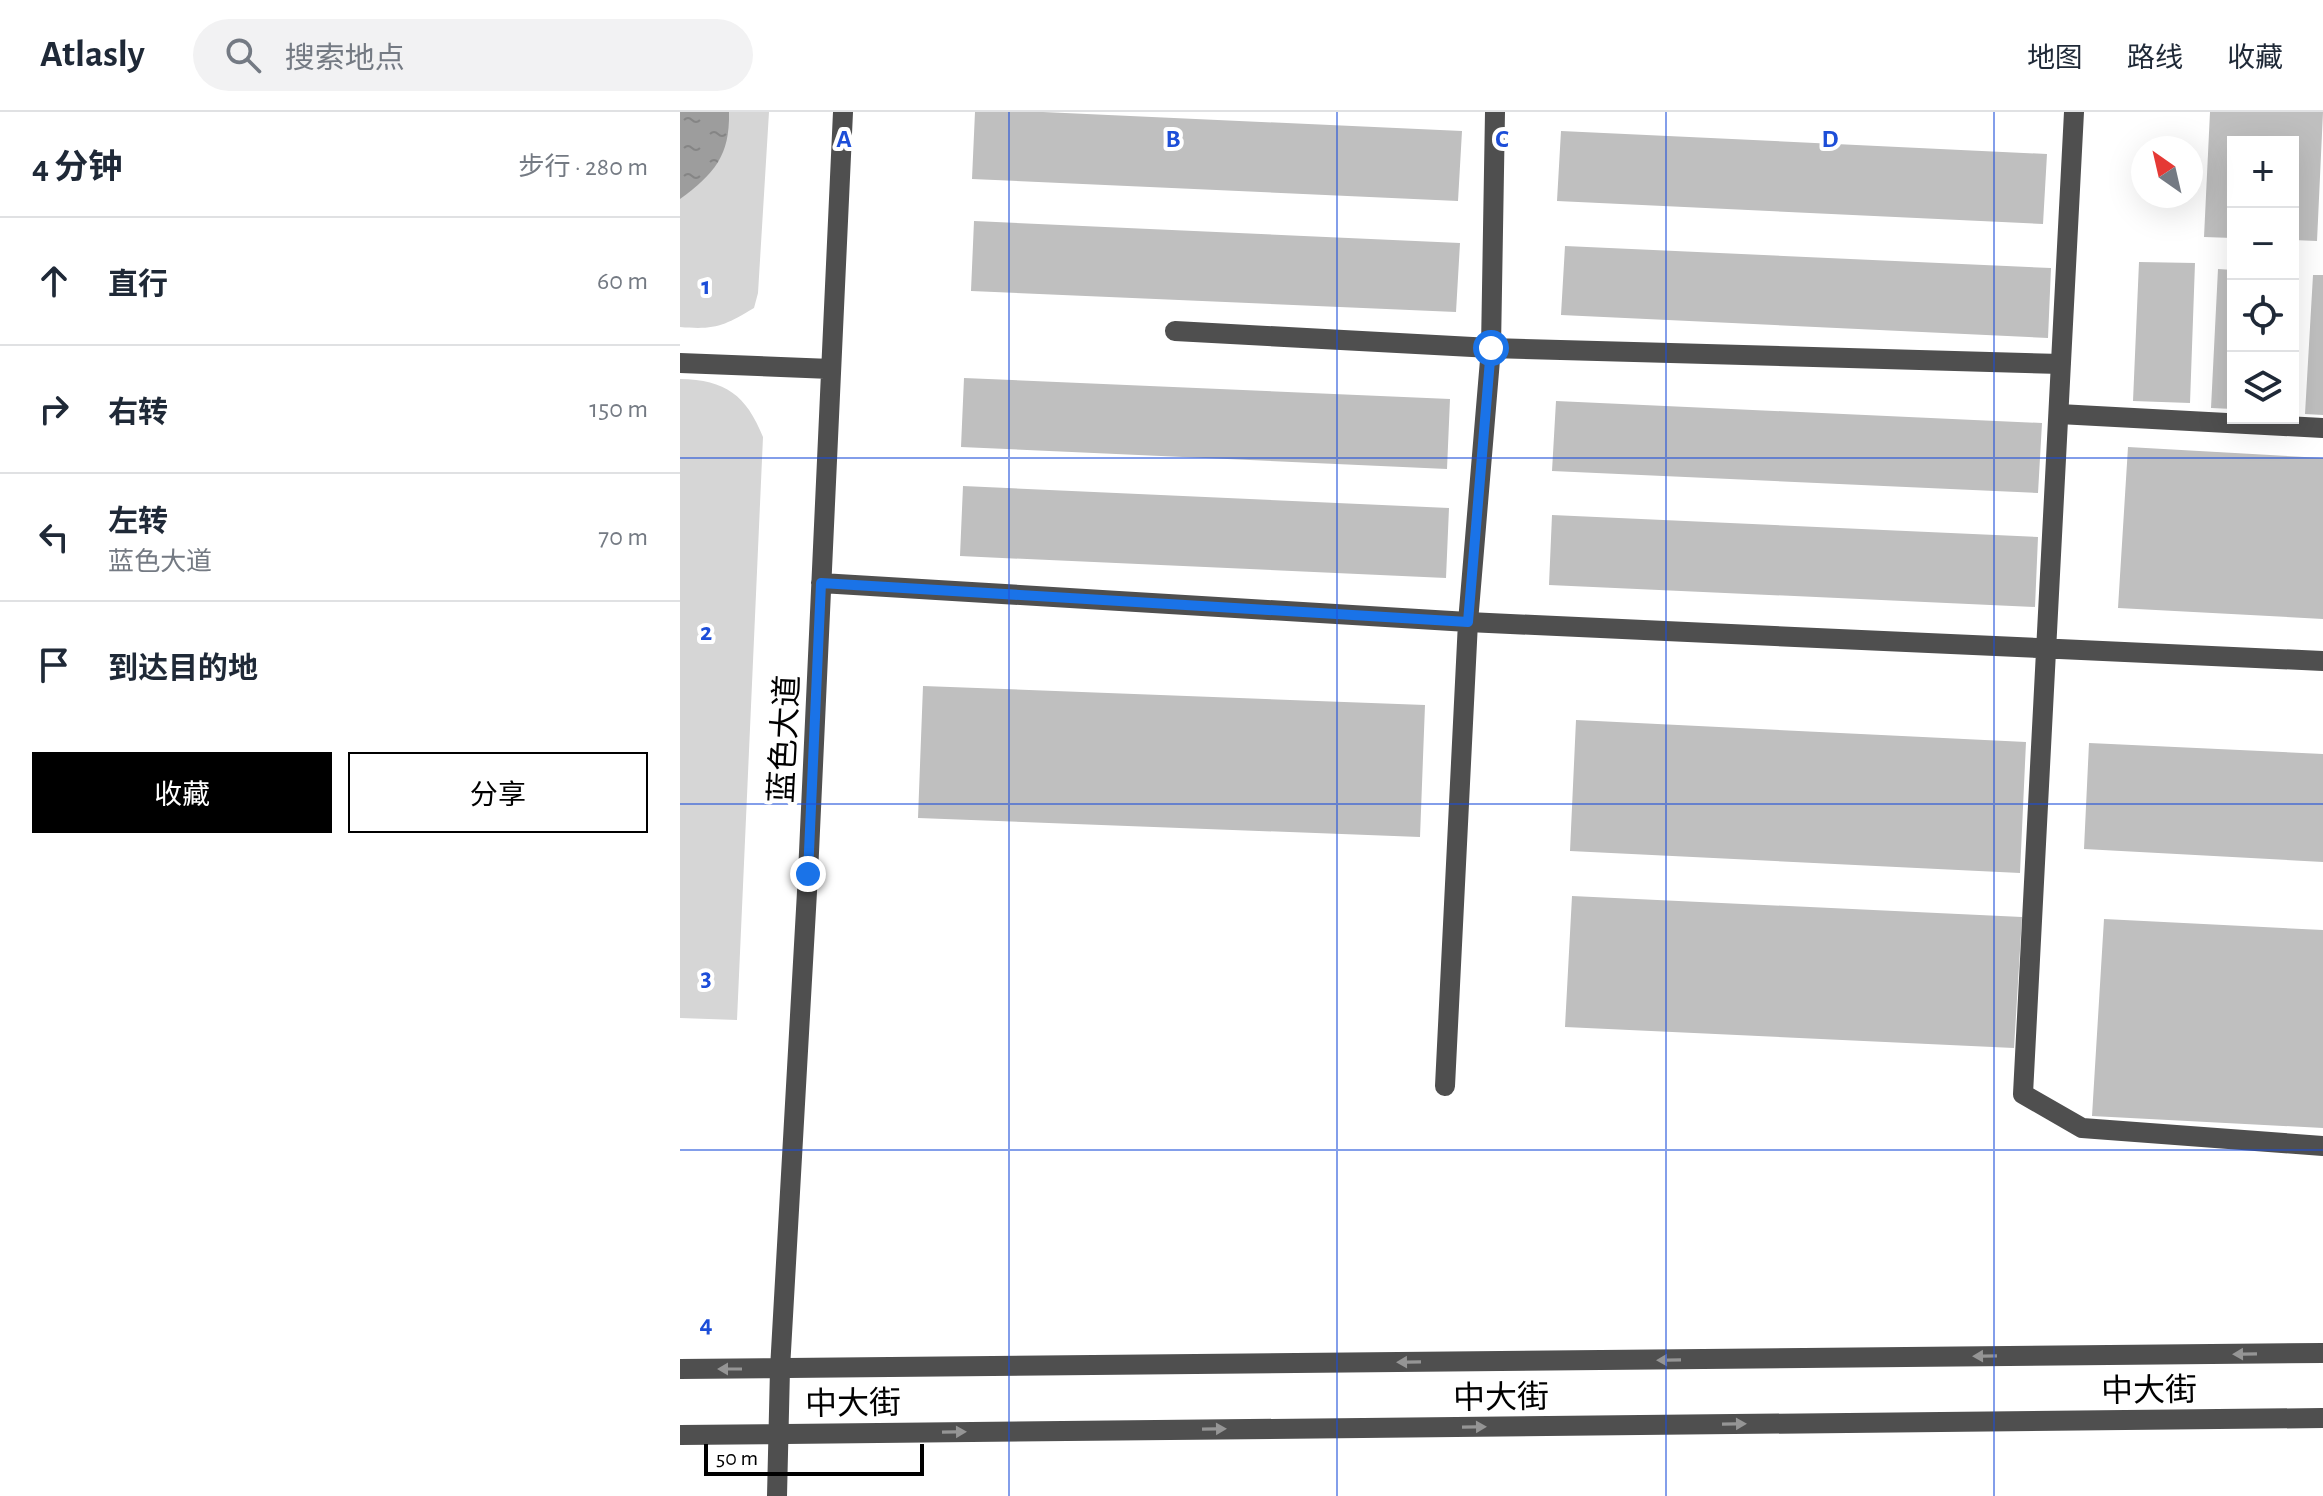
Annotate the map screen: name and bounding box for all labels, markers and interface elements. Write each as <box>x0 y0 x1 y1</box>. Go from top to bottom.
search box <box>193 19 753 91</box>
icon: search <box>221 33 265 77</box>
text: Atlasly <box>40 36 145 74</box>
text: 搜索地点 <box>285 44 405 74</box>
text: 地图 <box>2027 45 2083 73</box>
text: 路线 <box>2127 45 2183 73</box>
text: 收藏 <box>2227 45 2283 73</box>
text: A <box>836 126 852 152</box>
text: B <box>1165 126 1181 152</box>
text: C <box>1495 126 1509 152</box>
text: D <box>1821 126 1839 152</box>
north arrow <box>2131 136 2203 208</box>
map controls <box>2227 136 2299 424</box>
button: + <box>2227 136 2299 208</box>
text: 4 分钟 <box>32 151 122 185</box>
text: 步行 · 280 m <box>518 154 648 180</box>
button: − <box>2227 208 2299 280</box>
icon: ahead <box>32 259 76 303</box>
text: 60 m <box>597 268 648 294</box>
text: 直行 <box>108 270 168 300</box>
text: 1 <box>701 273 711 299</box>
button: locate <box>2227 280 2299 352</box>
route start <box>1473 330 1509 366</box>
button: layers <box>2227 352 2299 424</box>
icon: right <box>32 387 76 431</box>
text: 150 m <box>589 396 648 422</box>
text: 右转 <box>108 398 168 428</box>
text: 左转 <box>108 507 168 537</box>
icon: left <box>32 515 76 559</box>
text: 70 m <box>598 524 648 550</box>
text: 蓝色大道 <box>108 549 212 575</box>
text: 2 <box>700 619 712 645</box>
icon: arrive <box>32 643 76 687</box>
text: 到达目的地 <box>108 654 258 684</box>
street label: 蓝色大道 <box>764 674 804 804</box>
button: 收藏 <box>32 752 332 833</box>
button: 分享 <box>348 752 648 833</box>
route end <box>790 856 826 892</box>
text: 3 <box>700 965 712 991</box>
text: 4 <box>699 1311 713 1337</box>
one-way arrow <box>2232 1348 2257 1360</box>
one-way arrow <box>1972 1350 1997 1363</box>
one-way arrow <box>1656 1353 1681 1366</box>
one-way arrow <box>1396 1356 1421 1368</box>
one-way arrow <box>717 1363 742 1375</box>
street label: 中大街 <box>2101 1373 2197 1408</box>
street label: 中大街 <box>1453 1380 1549 1415</box>
street label: 中大街 <box>805 1386 901 1421</box>
one-way arrow <box>1722 1418 1747 1430</box>
one-way arrow <box>1462 1421 1487 1433</box>
one-way arrow <box>1202 1423 1227 1436</box>
one-way arrow <box>942 1426 967 1438</box>
scale bar <box>704 1440 924 1476</box>
text: 50 m <box>716 1447 758 1469</box>

